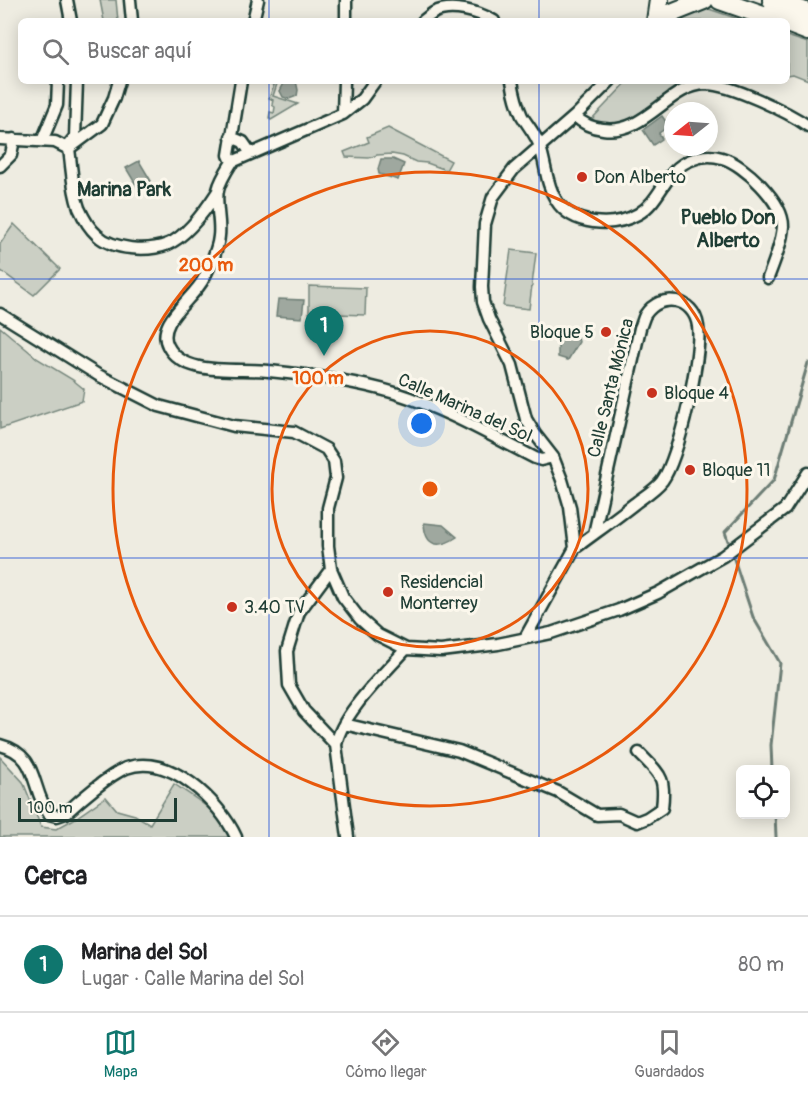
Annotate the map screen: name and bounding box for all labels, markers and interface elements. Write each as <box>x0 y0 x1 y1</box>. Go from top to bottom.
search box <box>18 18 790 84</box>
icon: search <box>39 35 72 68</box>
text: Buscar aquí <box>87 37 192 65</box>
north arrow <box>664 102 718 156</box>
place label: Don Alberto <box>594 166 686 189</box>
marker: Don Alberto <box>575 170 589 184</box>
district label: Marina Park <box>77 177 172 202</box>
district label: Pueblo Don Alberto <box>680 205 776 253</box>
text: 200 m <box>179 254 233 277</box>
pin: 1 <box>304 306 344 356</box>
street label: Calle Santa Mónica <box>583 316 639 460</box>
place label: Bloque 5 <box>530 321 594 344</box>
marker: Bloque 5 <box>599 325 613 339</box>
text: 100 m <box>292 367 344 390</box>
street label: Calle Marina del Sol <box>394 368 536 448</box>
place label: Bloque 4 <box>664 382 729 405</box>
marker: Bloque 4 <box>645 386 659 400</box>
your location <box>407 409 436 438</box>
place label: Bloque 11 <box>702 459 770 482</box>
marker: Bloque 11 <box>683 463 697 477</box>
centre of rings <box>420 479 440 499</box>
place label: Residencial Monterrey <box>400 571 483 615</box>
marker: Residencial Monterrey <box>381 585 395 599</box>
place label: 3.40 TV <box>244 596 305 619</box>
marker: 3.40 TV <box>225 600 239 614</box>
map controls <box>736 765 790 819</box>
button: locate <box>736 765 790 819</box>
scale bar <box>18 795 177 822</box>
text: 100 m <box>27 798 73 818</box>
text: Cerca <box>24 860 87 892</box>
text: Marina del Sol <box>81 938 208 966</box>
text: 1 <box>40 952 47 977</box>
text: 80 m <box>738 952 784 977</box>
text: Lugar · Calle Marina del Sol <box>81 966 305 991</box>
tab: Mapa <box>104 1026 138 1082</box>
tab: Cómo llegar <box>345 1026 427 1082</box>
tab: Guardados <box>634 1026 704 1082</box>

